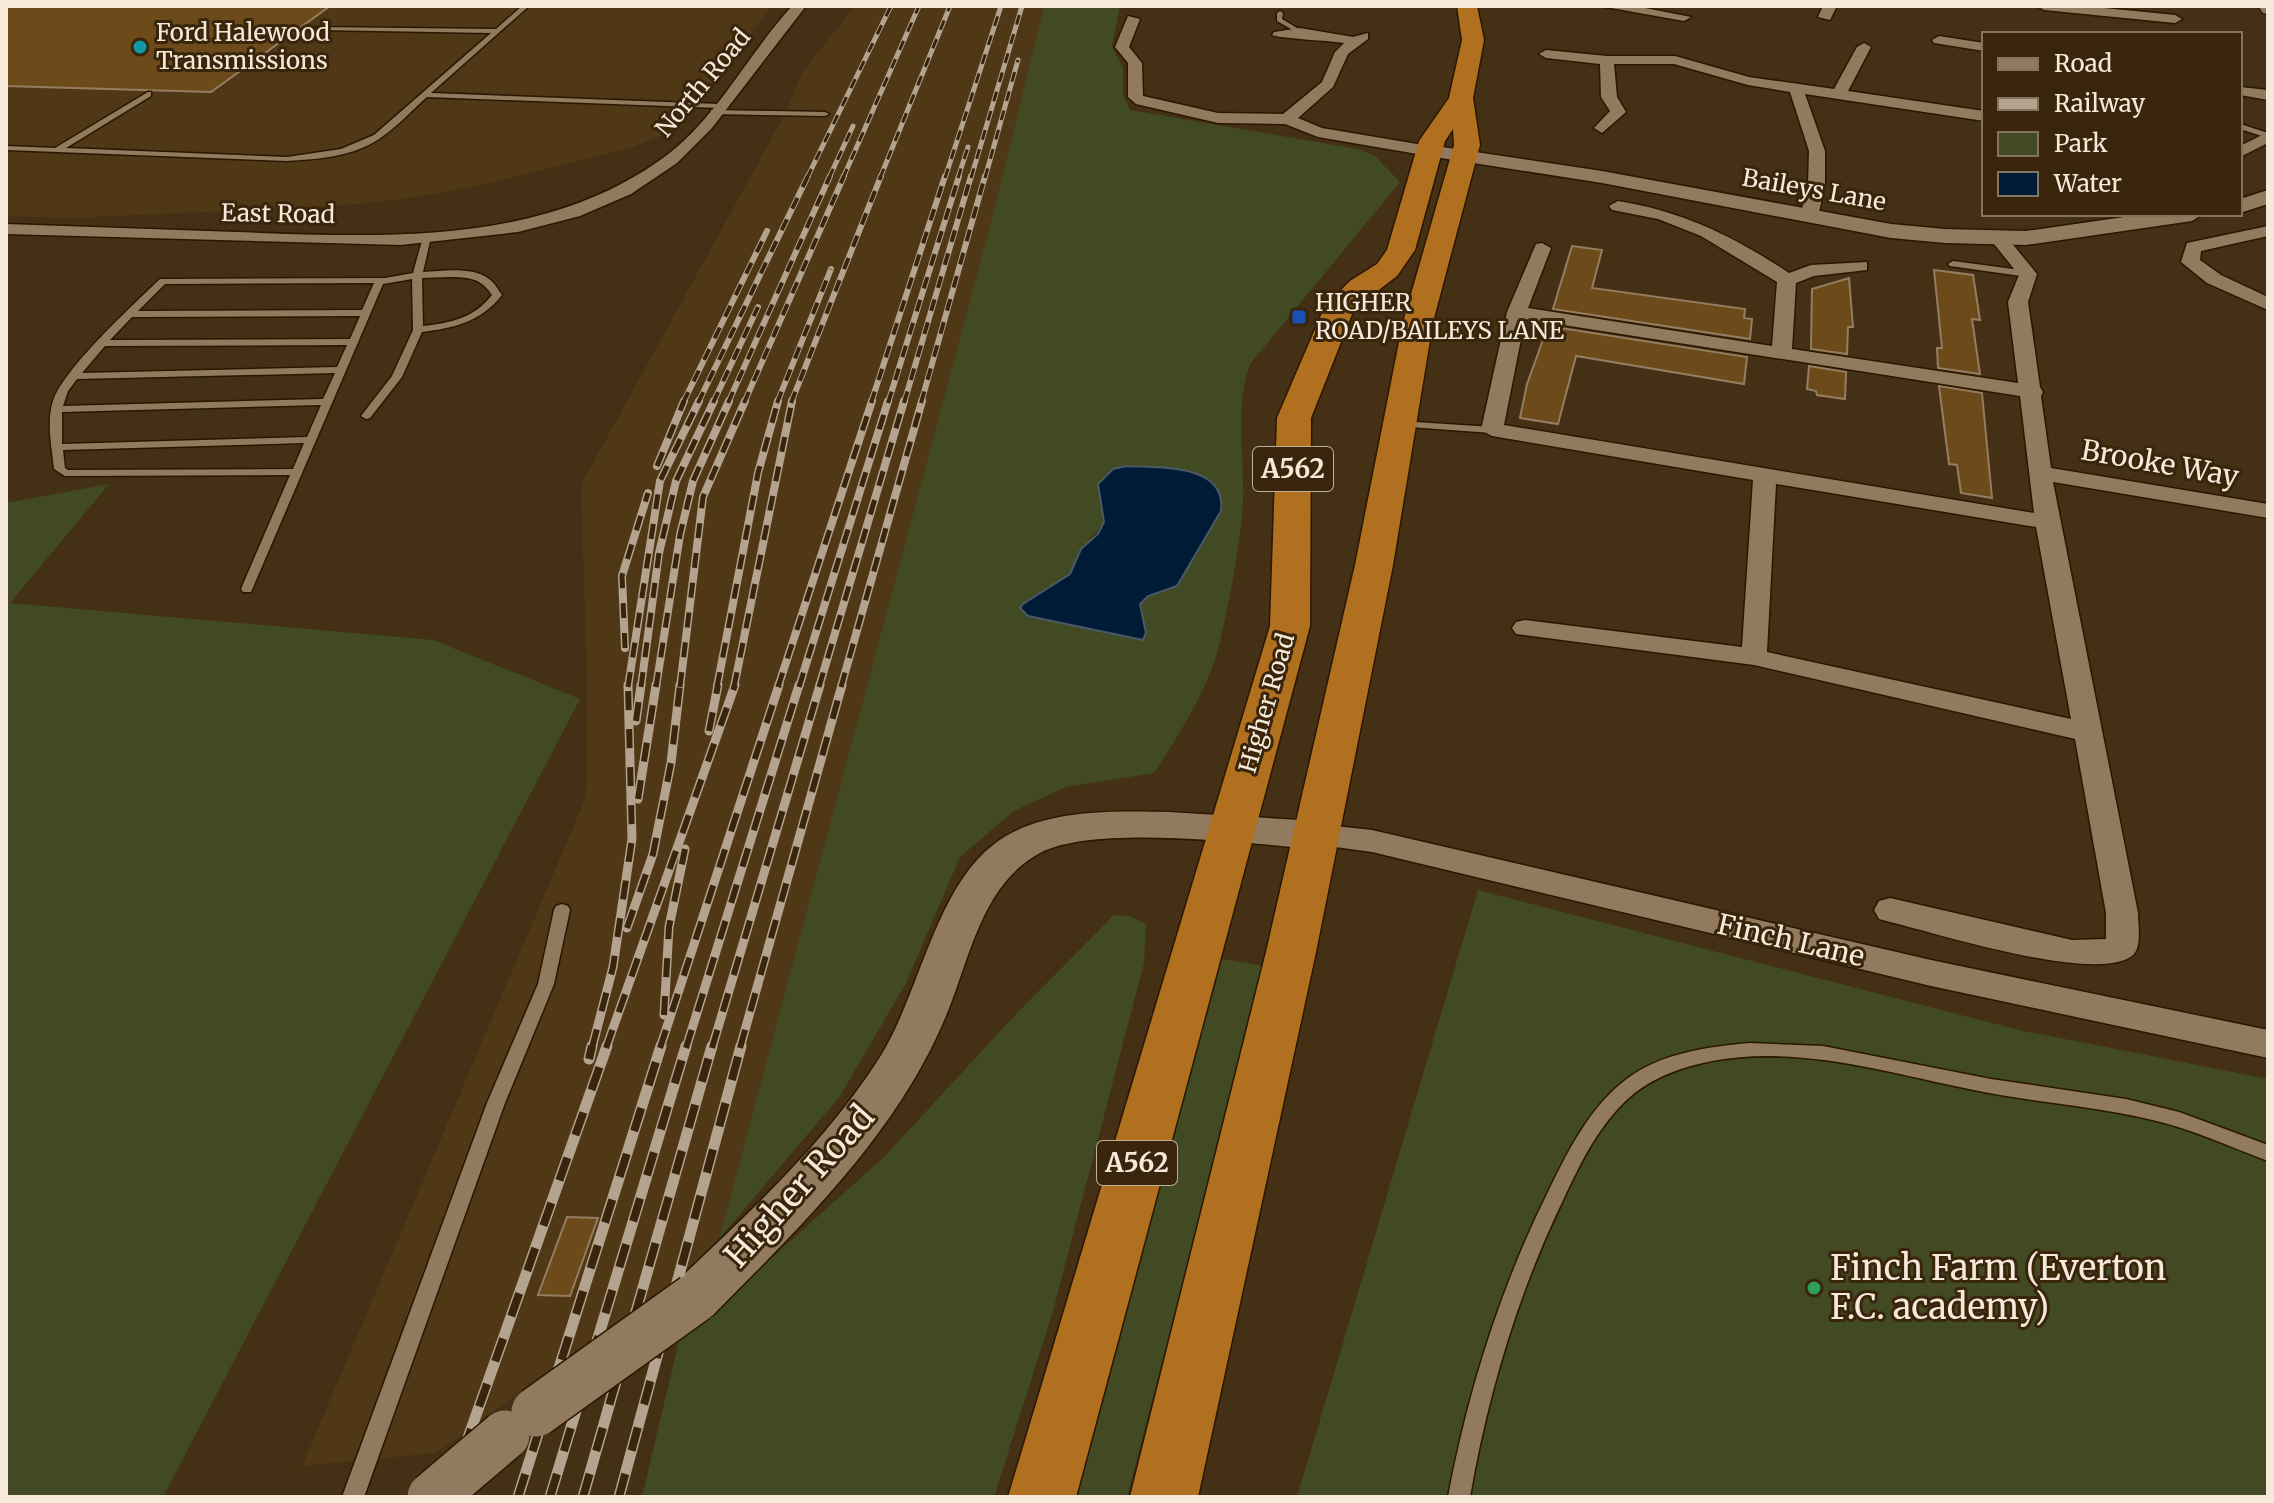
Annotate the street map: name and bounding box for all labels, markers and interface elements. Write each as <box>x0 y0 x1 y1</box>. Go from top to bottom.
place label: Ford Halewood Transmissions <box>156 17 330 76</box>
street label: North Road <box>648 22 757 143</box>
legend <box>1982 32 2242 216</box>
marker: Ford Halewood Transmissions <box>131 38 149 56</box>
text: Road <box>2054 48 2112 79</box>
text: Railway <box>2054 88 2145 119</box>
text: Park <box>2054 128 2108 159</box>
street label: Baileys Lane <box>1740 162 1888 217</box>
text: Water <box>2053 168 2122 199</box>
street label: East Road <box>221 197 335 230</box>
place label: HIGHER ROAD/BAILEYS LANE <box>1315 287 1565 346</box>
marker: HIGHER ROAD/BAILEYS LANE <box>1290 308 1308 326</box>
street label: Brooke Way <box>2078 431 2242 495</box>
road number: A562 <box>1253 447 1333 491</box>
street label: Higher Road <box>1232 629 1301 776</box>
street label: Finch Lane <box>1714 906 1868 974</box>
street label: Higher Road <box>715 1096 884 1276</box>
road number: A562 <box>1097 1141 1177 1185</box>
place label: Finch Farm (Everton F.C. academy) <box>1830 1247 2166 1328</box>
marker: Finch Farm (Everton F.C. academy) <box>1805 1279 1823 1297</box>

